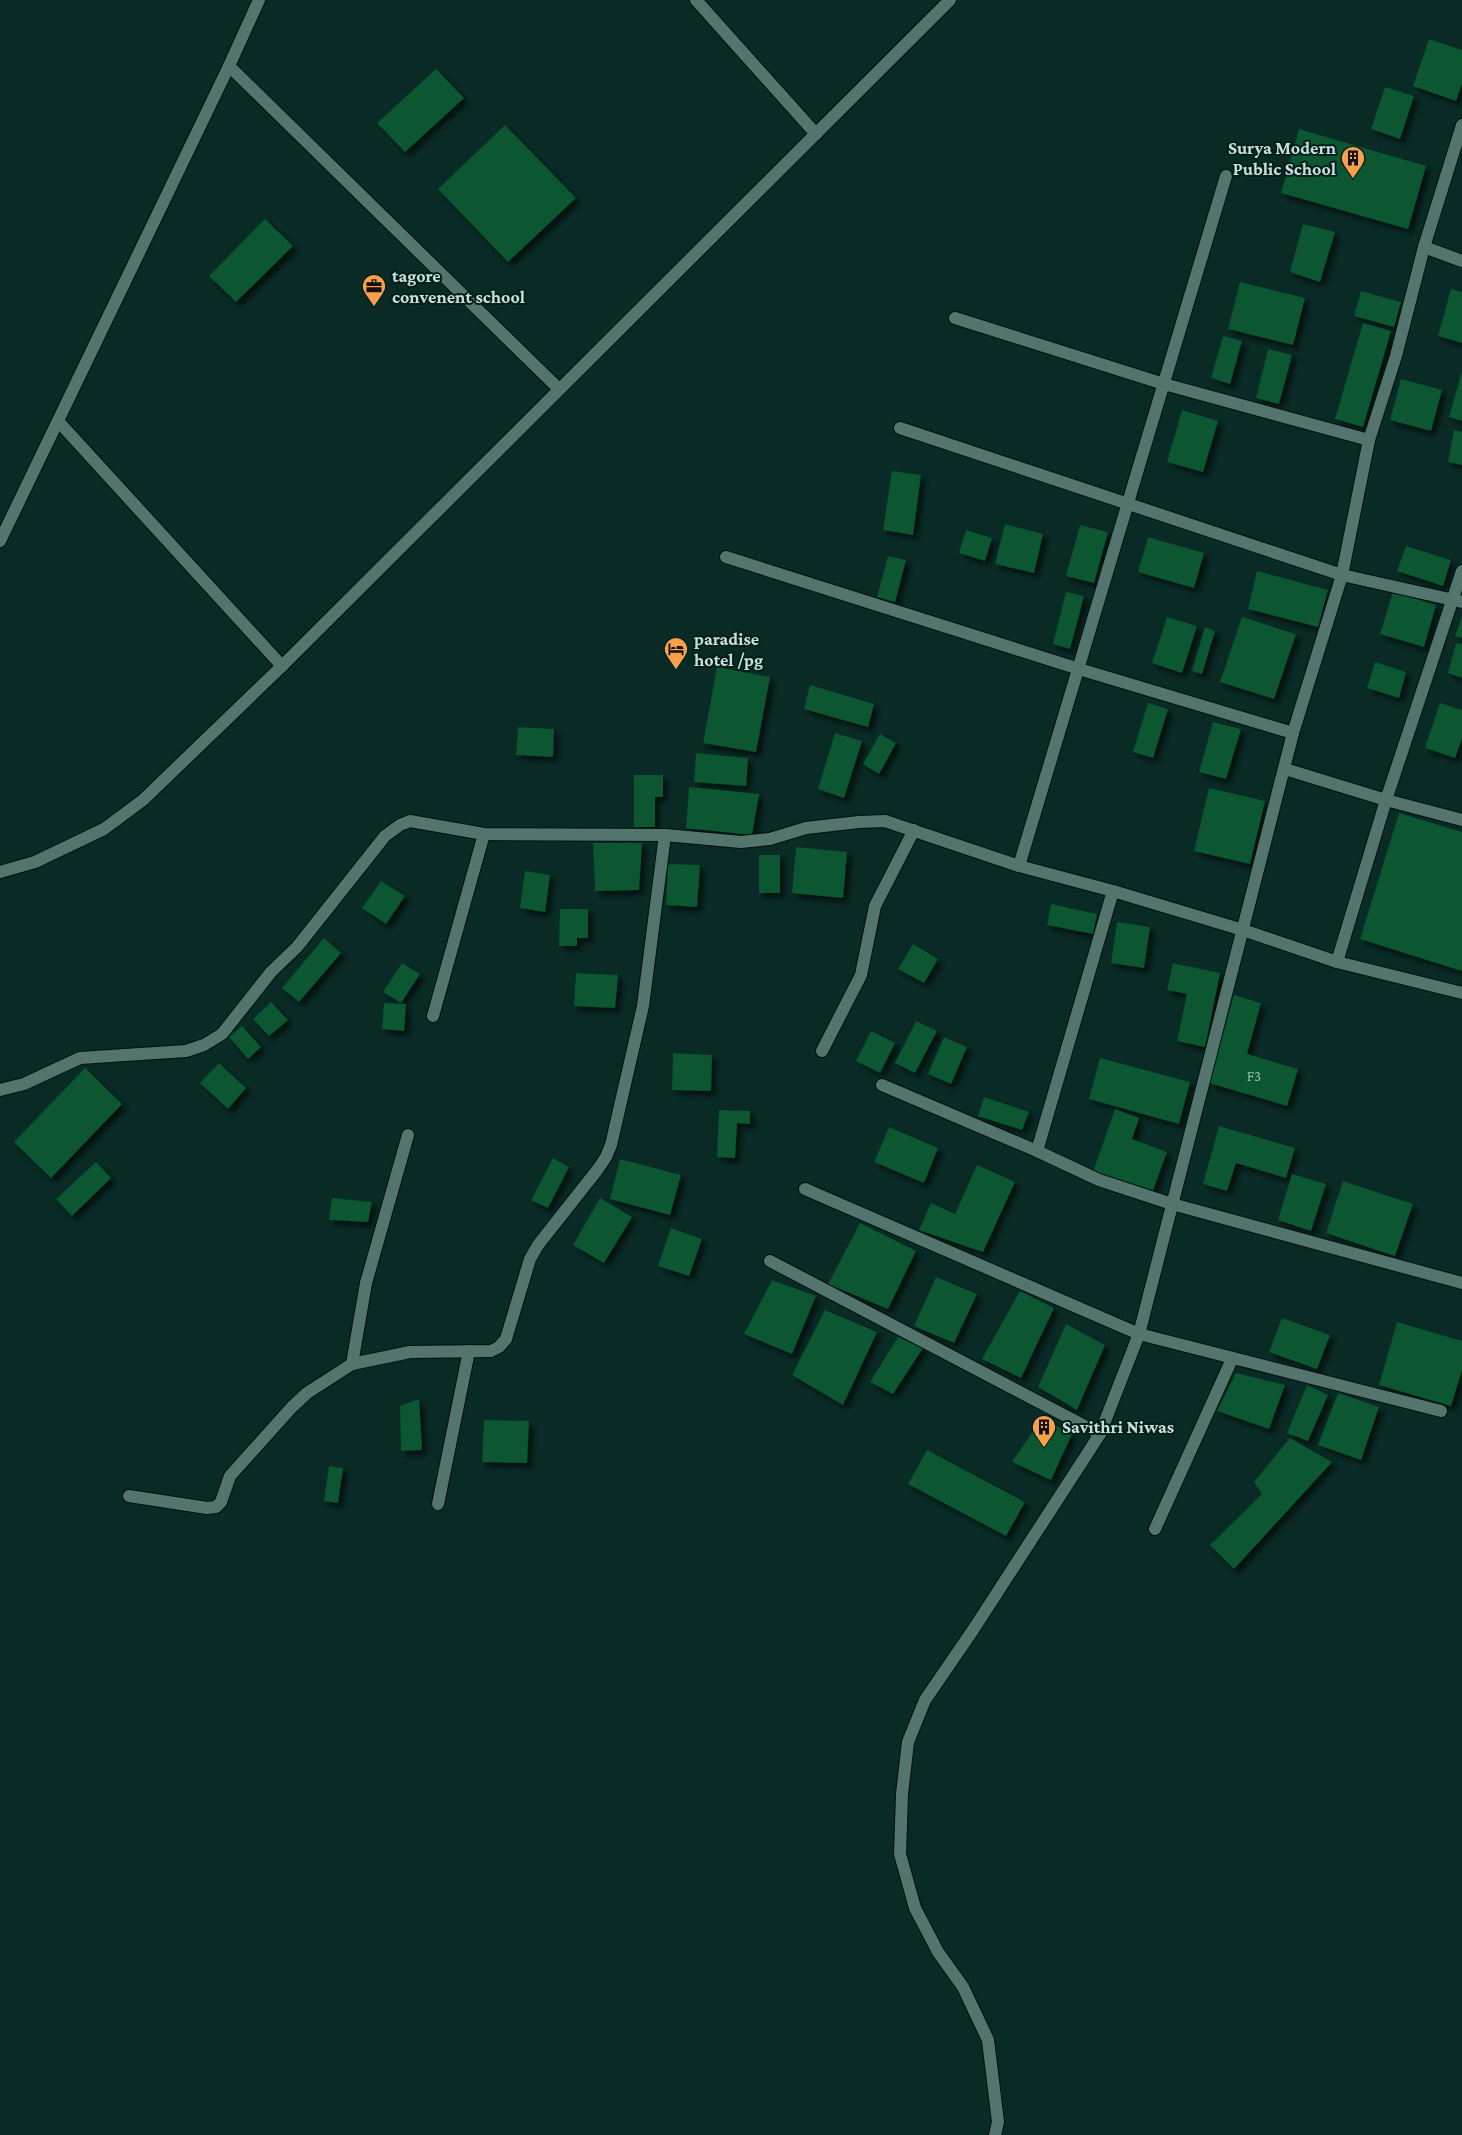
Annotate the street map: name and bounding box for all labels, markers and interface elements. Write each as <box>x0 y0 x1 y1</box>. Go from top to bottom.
place label: Surya Modern Public School <box>1228 138 1337 179</box>
building icon: Surya Modern Public School <box>1340 145 1366 179</box>
place label: tagore convenent school <box>392 266 525 307</box>
office icon: tagore convenent school <box>361 273 387 307</box>
place label: paradise hotel /pg <box>694 629 763 670</box>
hotel icon: paradise hotel /pg <box>663 636 689 670</box>
house number: F3 <box>1247 1068 1261 1084</box>
building icon: Savithri Niwas <box>1031 1414 1057 1448</box>
place label: Savithri Niwas <box>1062 1417 1174 1437</box>

